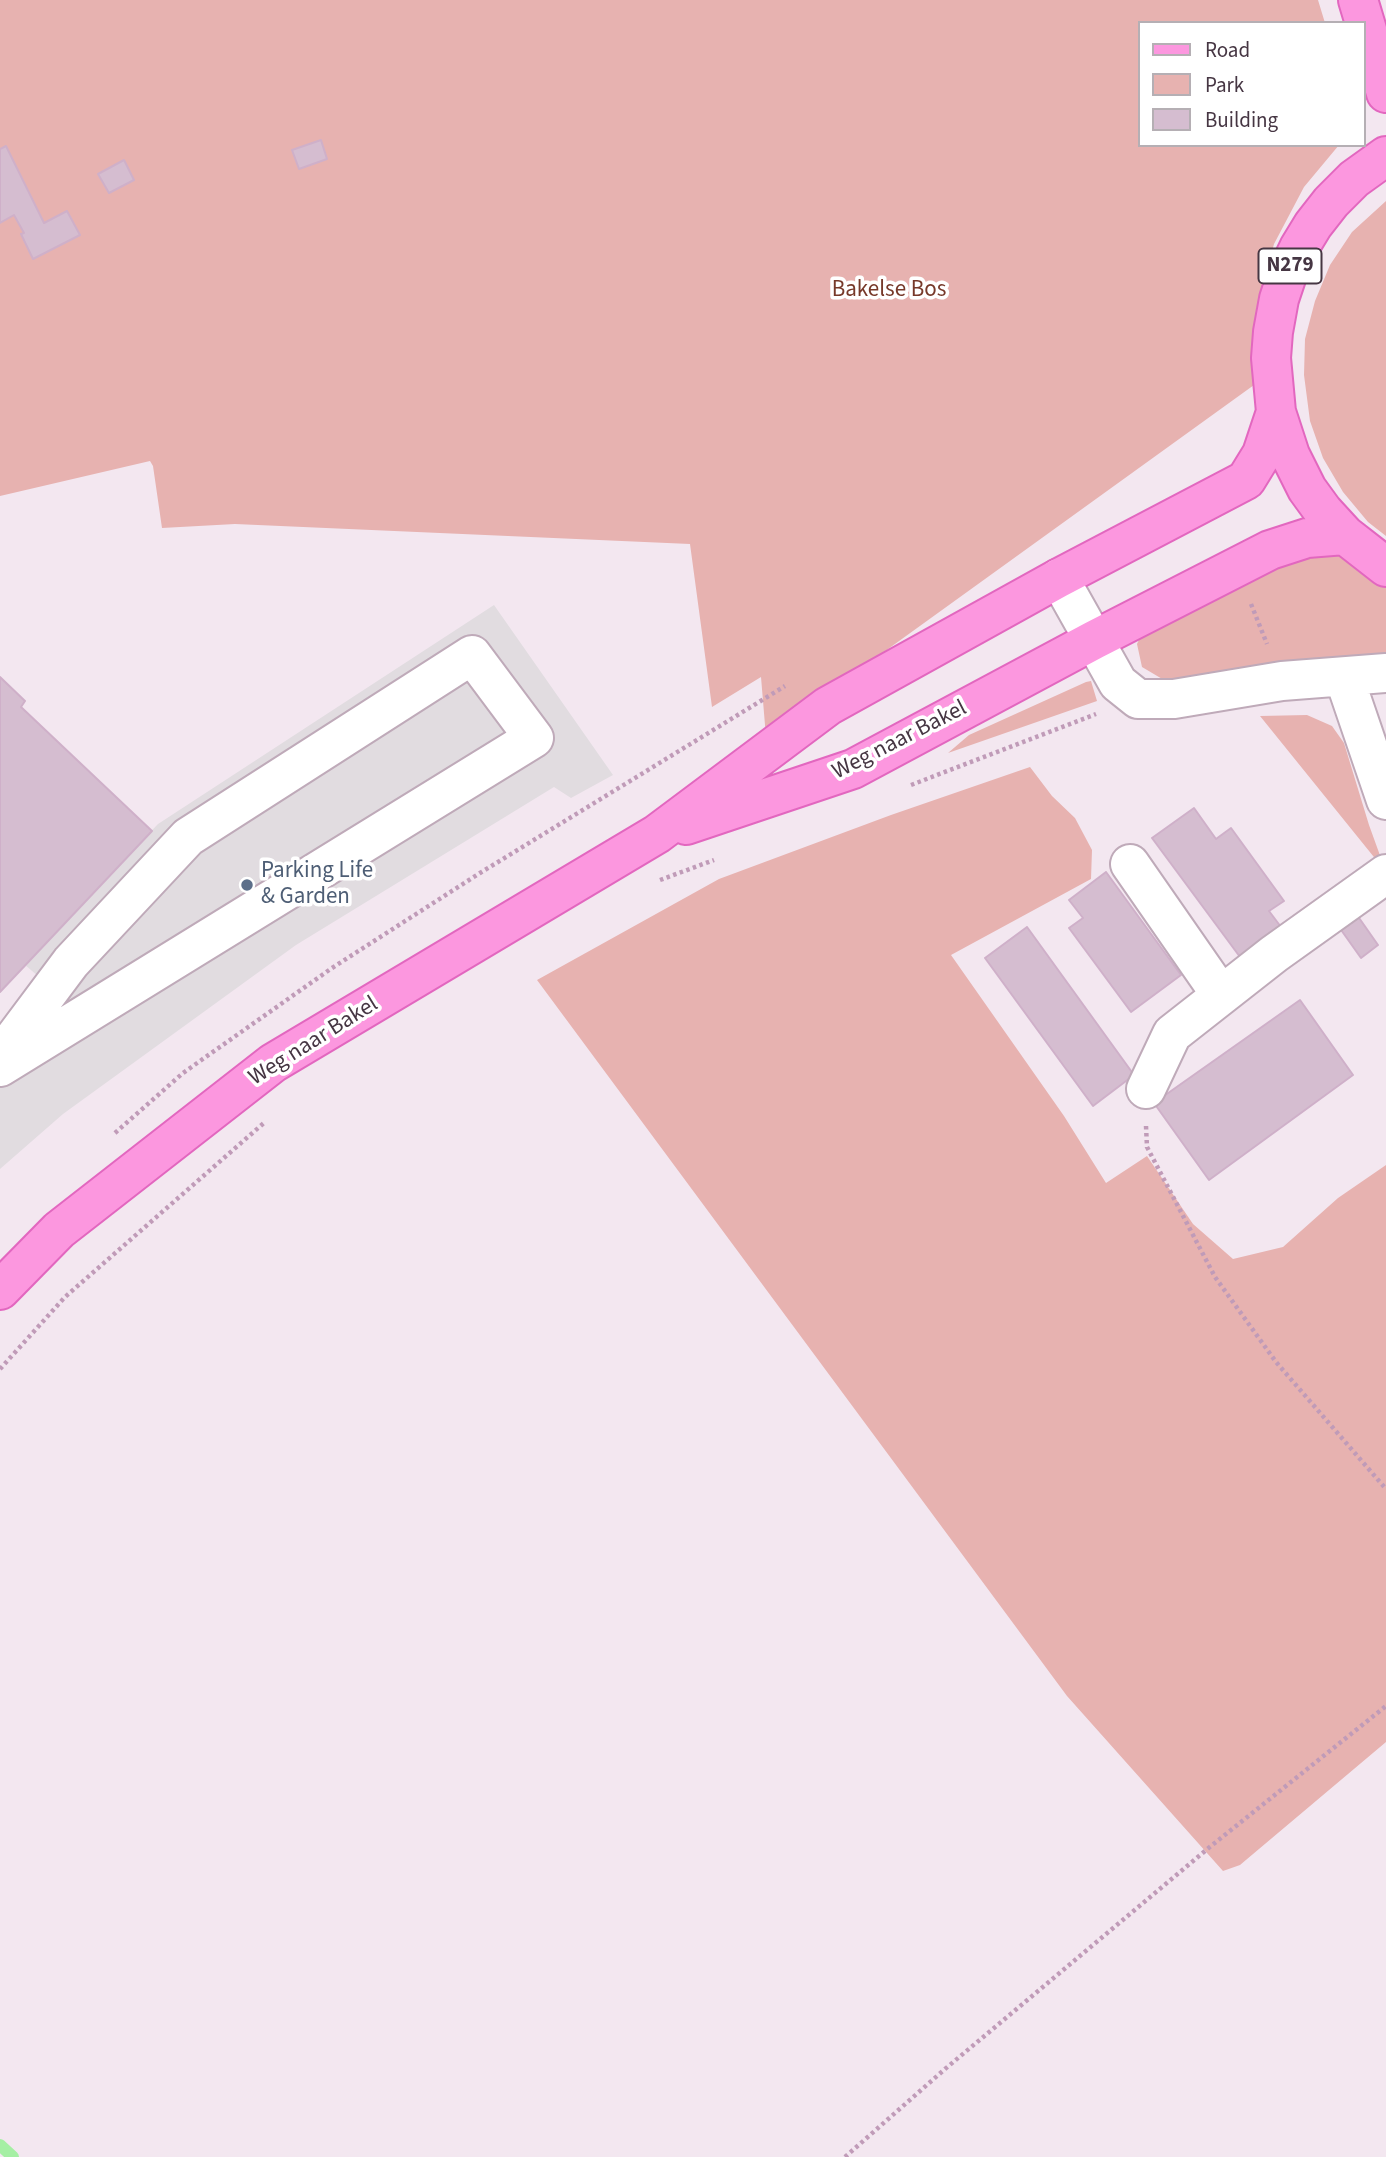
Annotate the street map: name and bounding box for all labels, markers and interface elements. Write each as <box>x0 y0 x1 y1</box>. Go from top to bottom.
legend <box>1138 21 1365 147</box>
text: Road <box>1205 35 1250 65</box>
text: Park <box>1205 70 1244 100</box>
text: Building <box>1205 105 1278 135</box>
road number: N279 <box>1258 248 1322 284</box>
park label: Bakelse Bos <box>832 277 946 305</box>
street label: Weg naar Bakel <box>828 695 972 787</box>
place label: Parking Life & Garden <box>261 858 373 912</box>
marker: Parking Life & Garden <box>239 877 255 893</box>
street label: Weg naar Bakel <box>244 991 384 1093</box>

